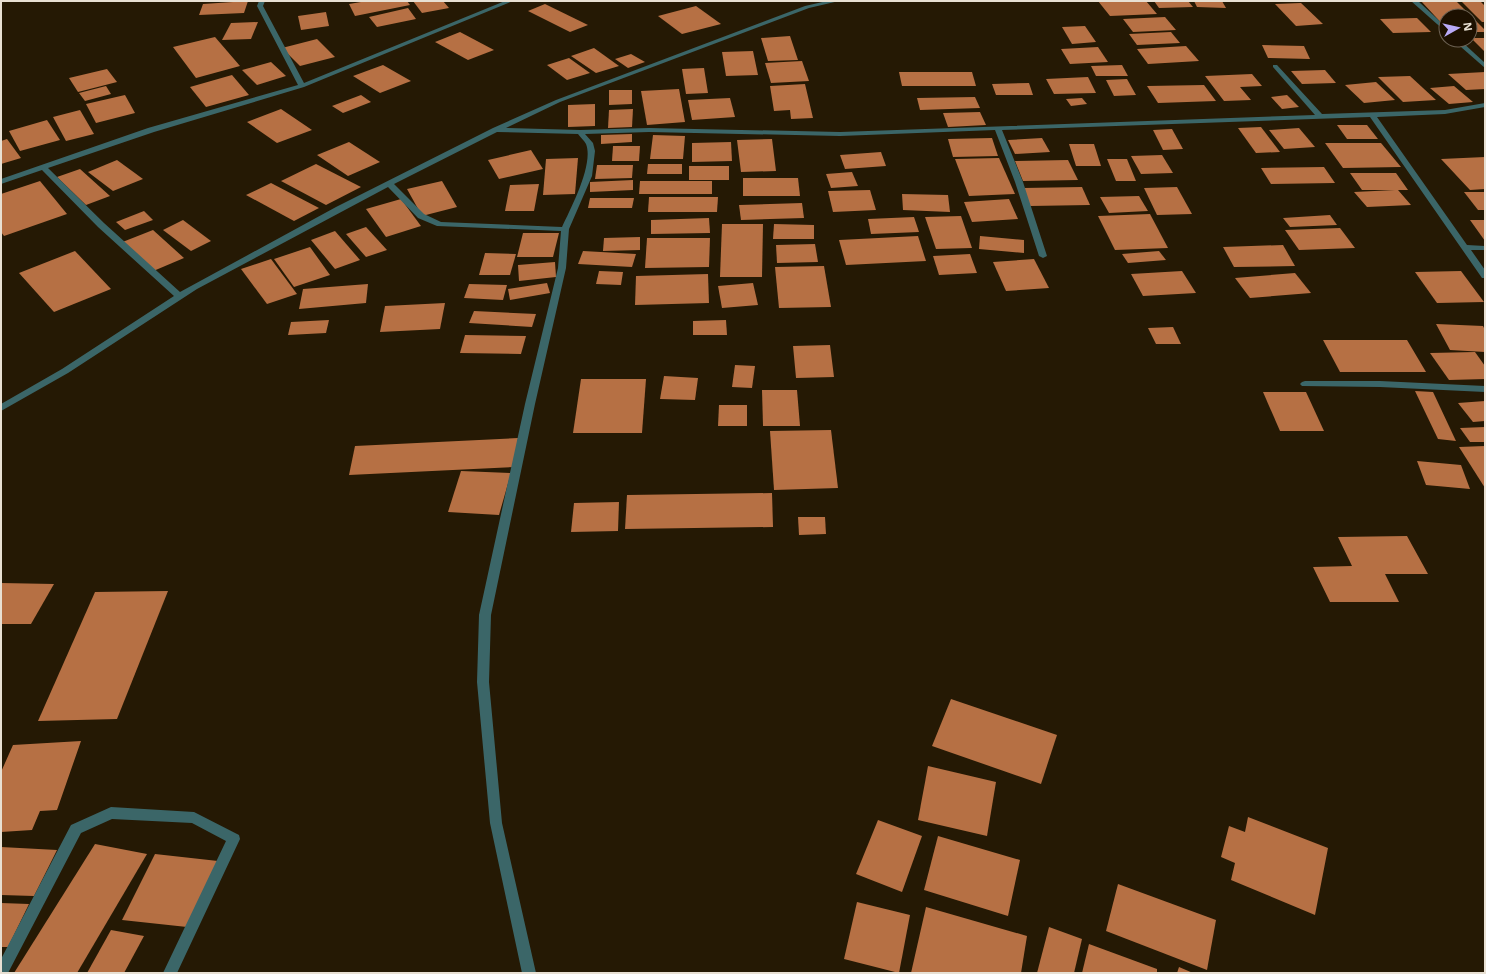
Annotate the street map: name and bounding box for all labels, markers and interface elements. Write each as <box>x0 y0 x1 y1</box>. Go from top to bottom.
north arrow <box>1438 8 1478 48</box>
text: N <box>1460 21 1476 32</box>

